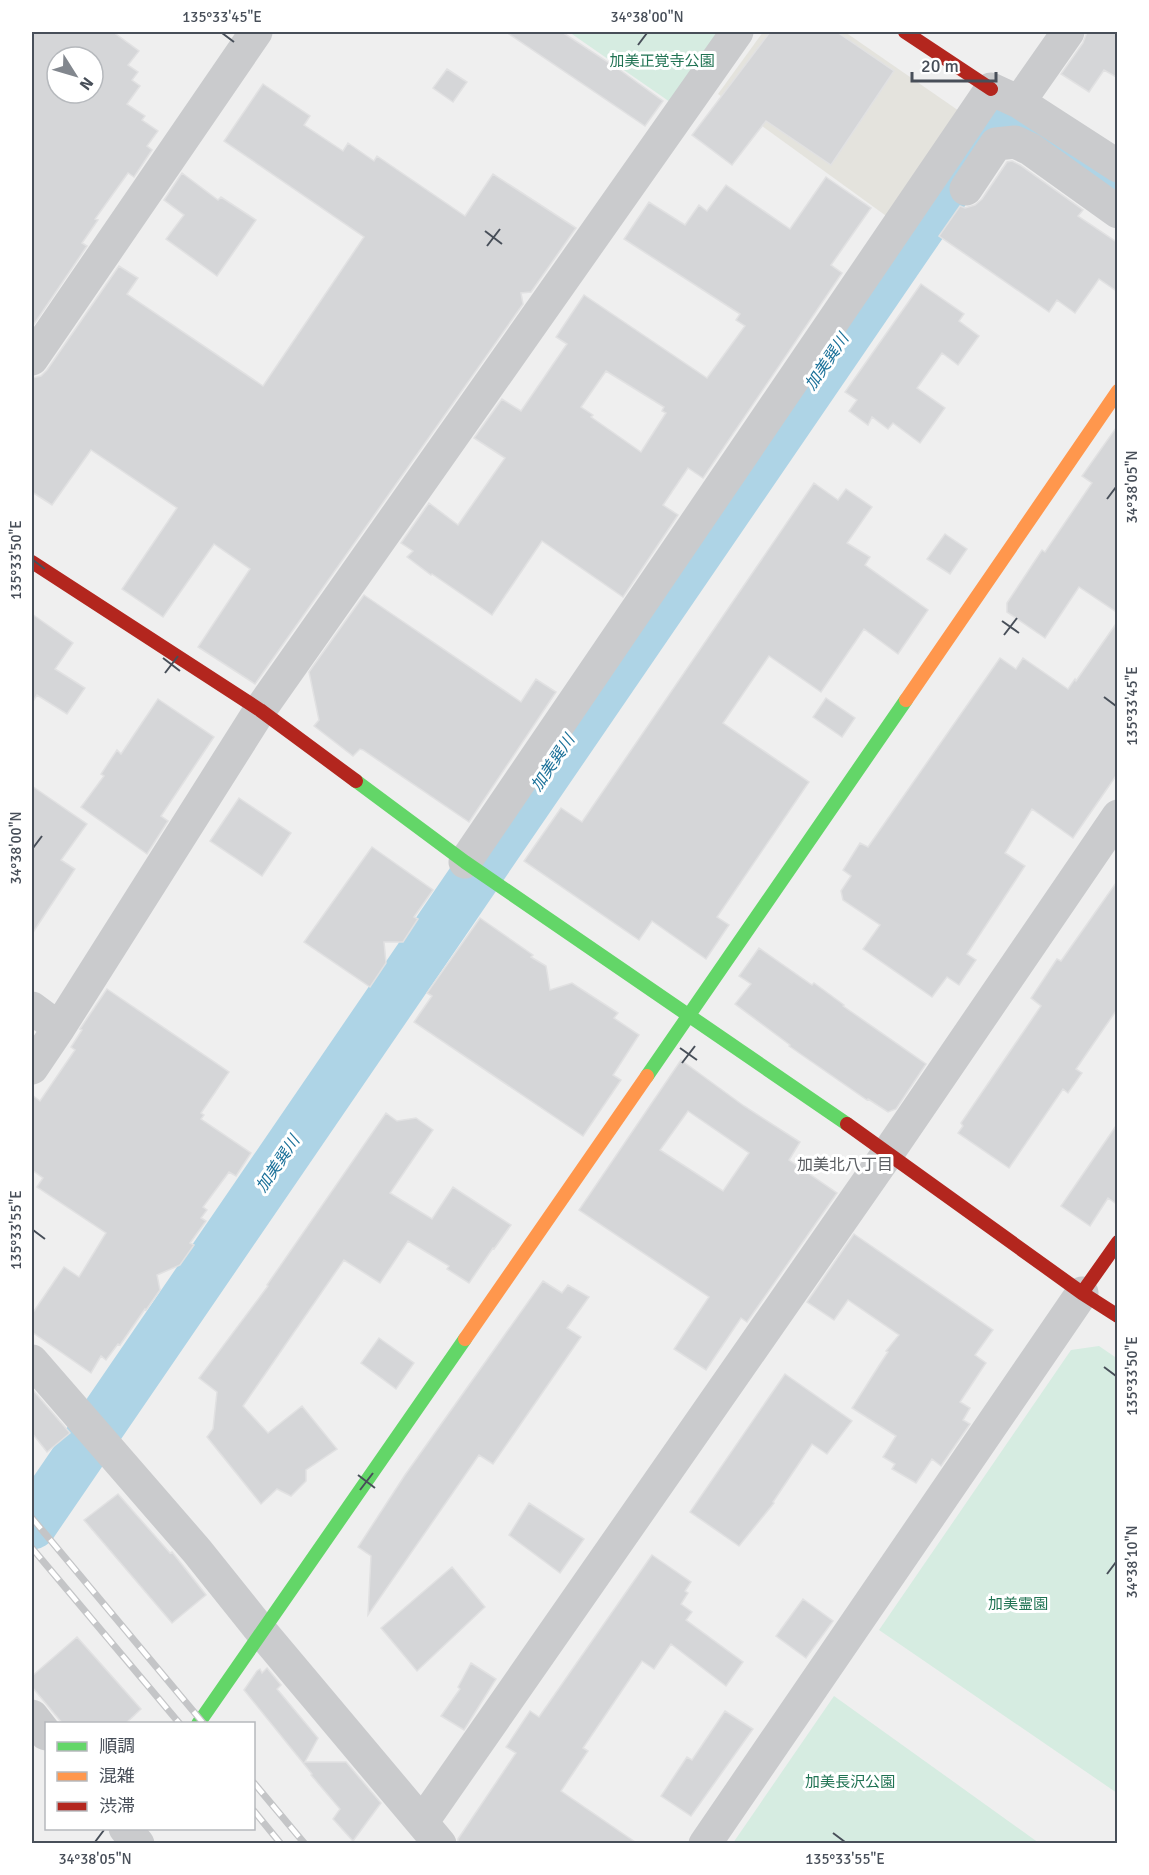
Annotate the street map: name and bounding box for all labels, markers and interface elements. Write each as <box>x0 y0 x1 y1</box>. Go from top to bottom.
text: 135°33'45"E <box>182 8 262 26</box>
text: 34°38'00"N <box>610 8 684 26</box>
north arrow <box>45 45 105 105</box>
scale bar <box>912 45 996 83</box>
park label: 加美正覚寺公園 <box>609 52 715 70</box>
text: 20 m <box>921 55 959 77</box>
text: N <box>75 73 98 94</box>
water label: 加美巽川 <box>801 328 854 394</box>
text: 34°38'05"N <box>1123 450 1141 524</box>
text: 135°33'50"E <box>7 520 25 600</box>
text: 135°33'45"E <box>1123 666 1141 746</box>
water label: 加美巽川 <box>527 729 580 795</box>
text: 34°38'00"N <box>7 811 25 885</box>
water label: 加美巽川 <box>252 1130 305 1196</box>
district label: 加美北八丁目 <box>797 1155 893 1175</box>
text: 135°33'55"E <box>7 1190 25 1270</box>
text: 135°33'50"E <box>1123 1336 1141 1416</box>
text: 34°38'10"N <box>1123 1525 1141 1599</box>
park label: 加美霊園 <box>988 1595 1048 1613</box>
legend <box>45 1722 255 1830</box>
text: 順調 <box>99 1735 135 1757</box>
text: 混雑 <box>99 1765 135 1787</box>
park label: 加美長沢公園 <box>805 1773 895 1791</box>
text: 渋滞 <box>99 1795 135 1817</box>
text: 34°38'05"N <box>58 1850 132 1868</box>
text: 135°33'55"E <box>805 1850 885 1868</box>

